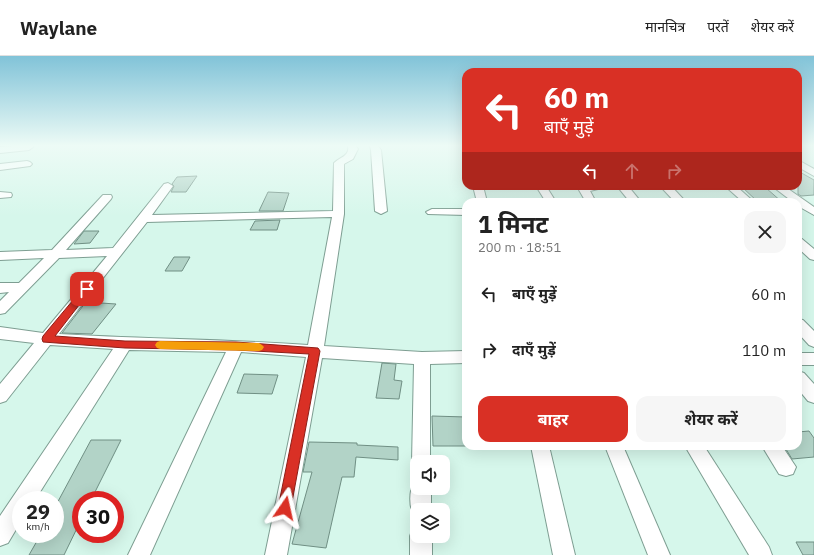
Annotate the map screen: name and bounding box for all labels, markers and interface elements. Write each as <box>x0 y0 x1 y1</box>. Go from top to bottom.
text: Waylane <box>20 16 97 40</box>
text: मानचित्र <box>645 18 685 36</box>
text: परतें <box>707 18 729 36</box>
text: शेयर करें <box>751 18 794 36</box>
text: 60 m <box>544 79 609 116</box>
icon: left <box>478 84 530 136</box>
text: बाएँ मुड़ें <box>544 115 594 138</box>
icon: left <box>579 160 601 182</box>
icon: ahead <box>621 160 643 182</box>
icon: right <box>663 160 685 182</box>
text: 1 मिनट <box>478 208 548 240</box>
button: close <box>744 211 786 253</box>
text: 200 m · 18:51 <box>478 239 561 256</box>
pin <box>70 272 104 306</box>
icon: arrive <box>76 278 98 300</box>
icon: left <box>478 283 500 305</box>
text: बाएँ मुड़ें <box>512 284 557 303</box>
text: 60 m <box>751 285 786 304</box>
icon: right <box>478 339 500 361</box>
text: दाएँ मुड़ें <box>512 340 556 359</box>
text: 110 m <box>742 341 786 360</box>
button: बाहर <box>478 396 628 442</box>
button: शेयर करें <box>636 396 786 442</box>
map controls <box>410 455 450 543</box>
button: sound <box>410 455 450 495</box>
position arrow <box>264 487 306 529</box>
speed limit sign: 30 <box>72 491 124 543</box>
text: 29 <box>26 498 50 525</box>
button: layers <box>410 503 450 543</box>
text: km/h <box>26 520 50 533</box>

